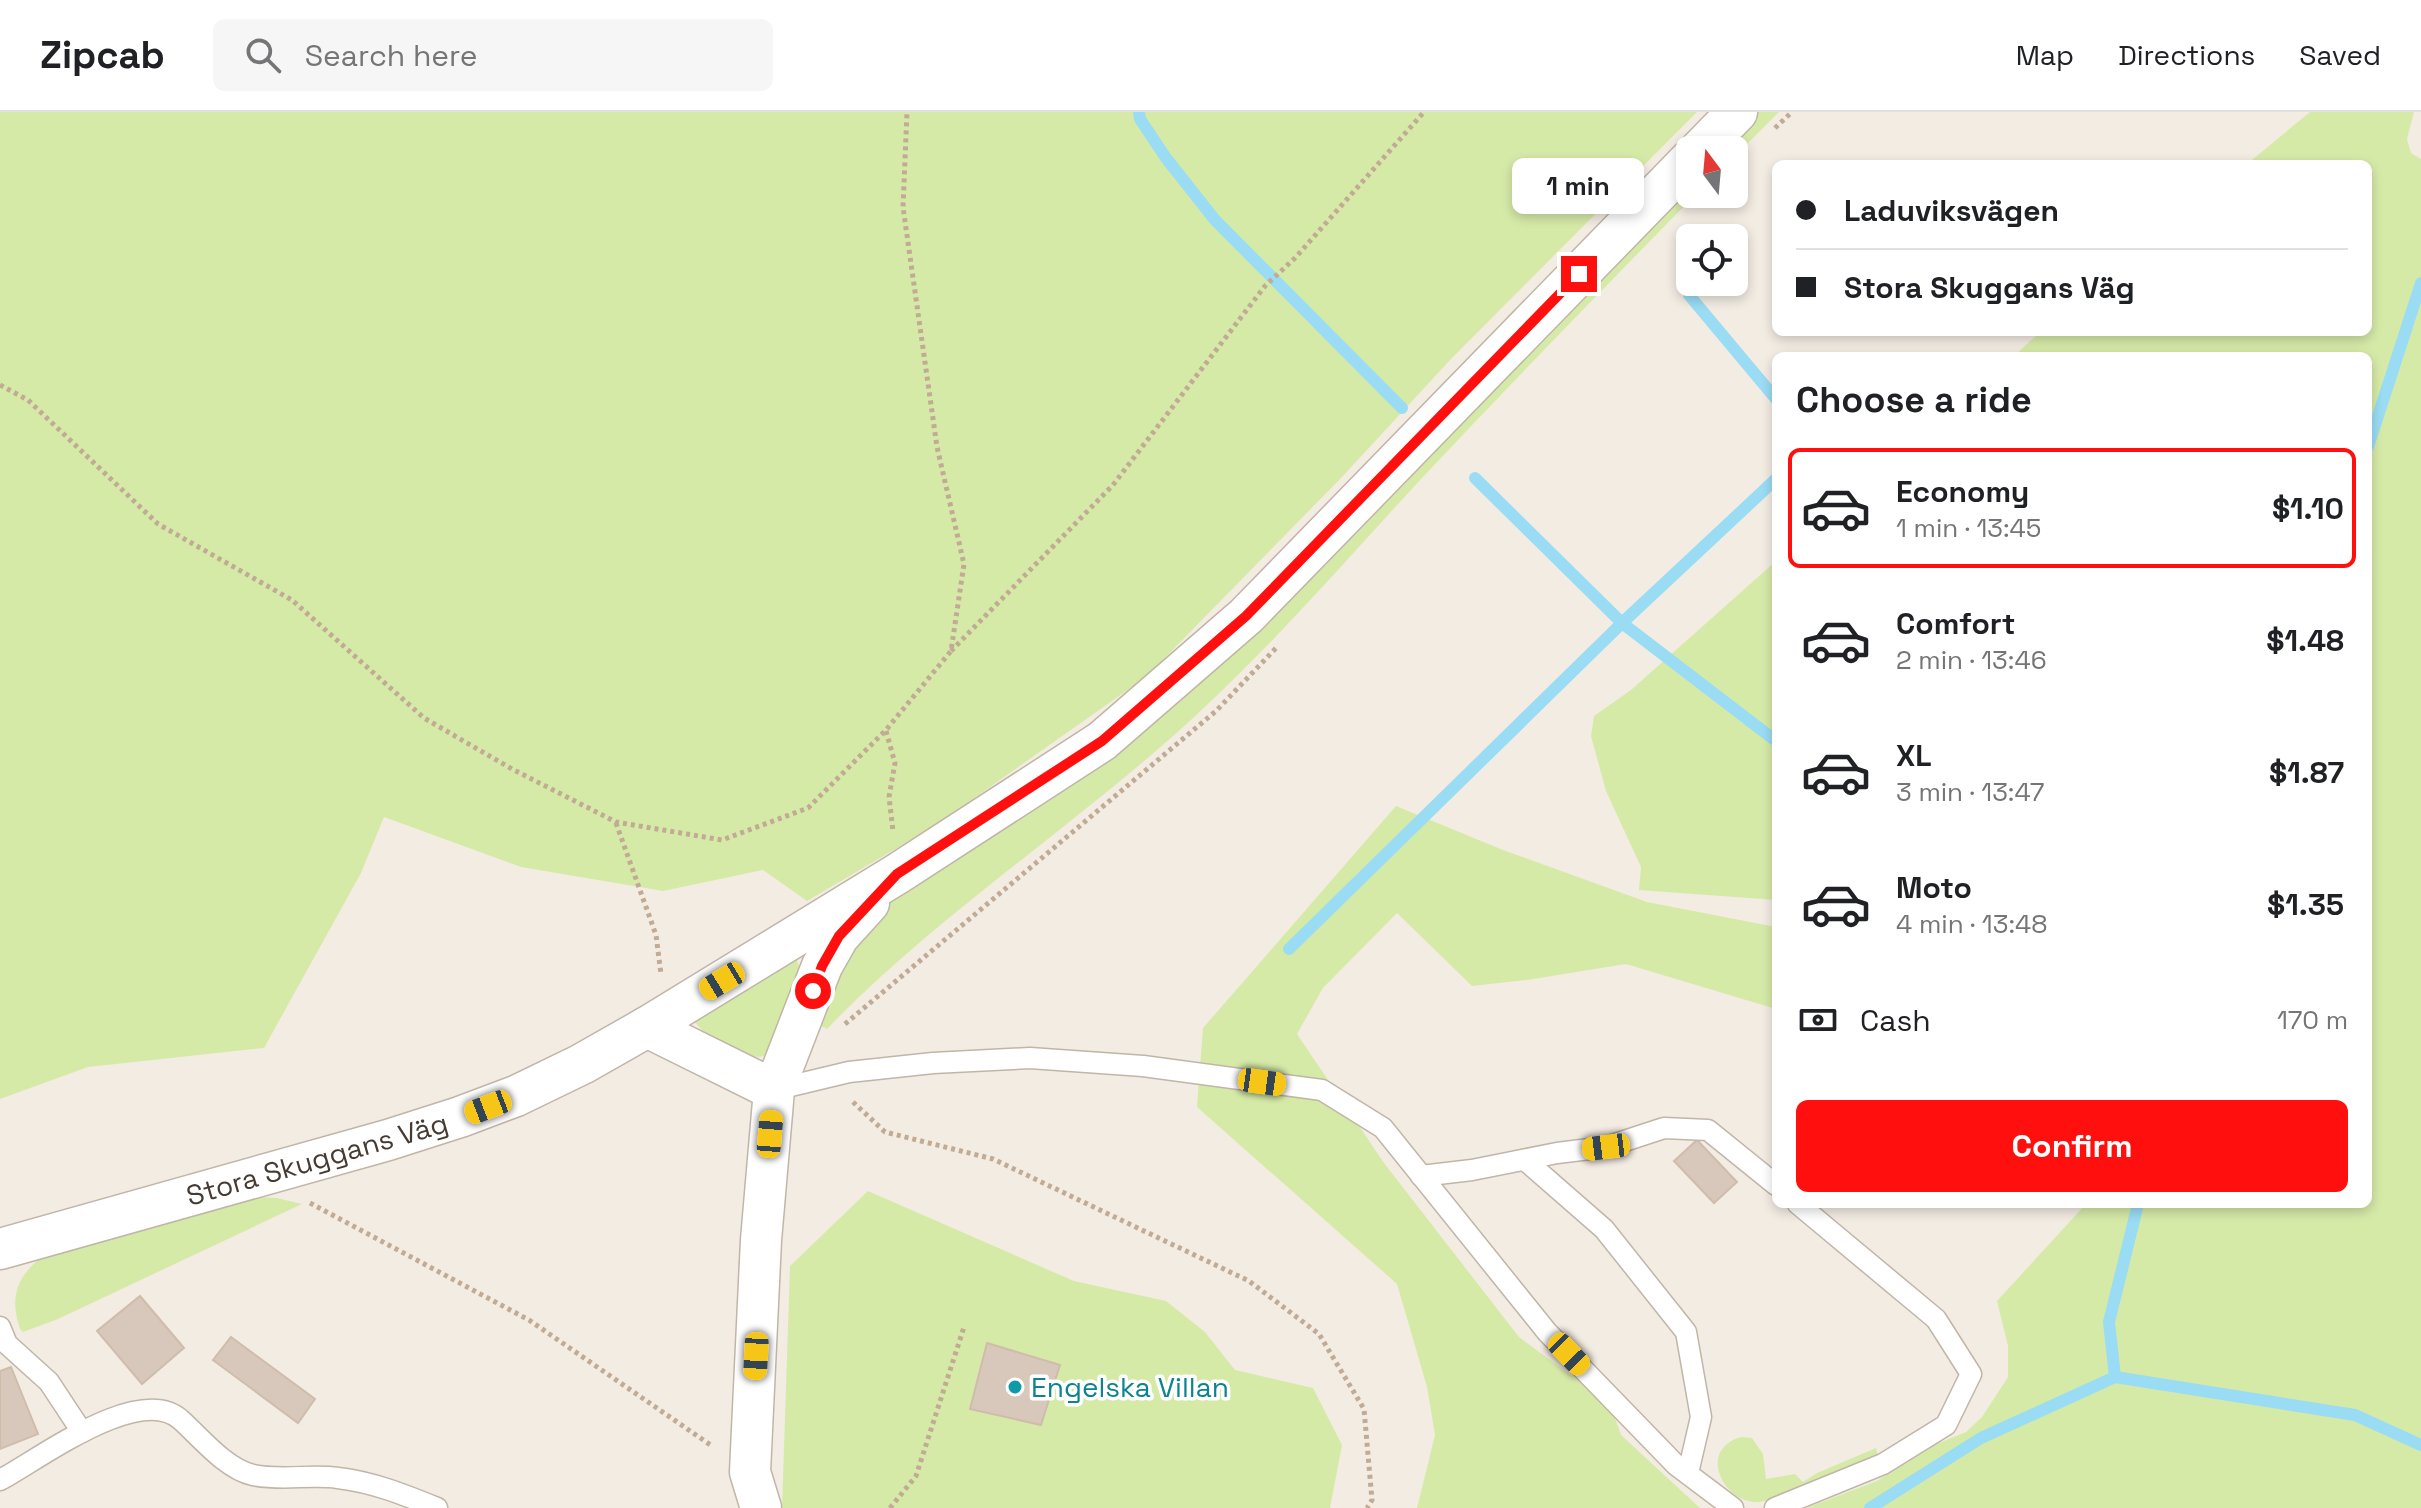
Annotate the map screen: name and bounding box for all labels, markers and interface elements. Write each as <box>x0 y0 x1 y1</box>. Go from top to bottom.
search box <box>213 19 773 91</box>
text: Zipcab <box>40 31 165 79</box>
icon: search <box>241 33 285 77</box>
text: Search here <box>305 36 478 75</box>
text: Map <box>2016 37 2074 73</box>
text: Directions <box>2118 37 2255 73</box>
text: Saved <box>2299 37 2381 73</box>
north arrow <box>1676 136 1748 208</box>
map controls <box>1676 136 1748 296</box>
callout: 1 min <box>1513 158 1645 214</box>
text: 1 min <box>1546 169 1610 203</box>
text: Laduviksvägen <box>1844 191 2059 230</box>
button: locate <box>1676 224 1748 296</box>
route end <box>1561 256 1597 292</box>
text: Stora Skuggans Väg <box>1844 268 2135 307</box>
text: Choose a ride <box>1796 377 2032 423</box>
icon: car <box>1800 472 1872 544</box>
text: Economy <box>1896 472 2029 511</box>
text: $1.10 <box>2272 489 2344 528</box>
text: 1 min · 13:45 <box>1896 511 2041 545</box>
icon: car <box>1800 604 1872 676</box>
text: Comfort <box>1896 604 2015 643</box>
text: $1.48 <box>2266 621 2344 660</box>
text: 2 min · 13:46 <box>1896 643 2047 677</box>
icon: car <box>1800 736 1872 808</box>
text: XL <box>1896 736 1932 775</box>
text: $1.87 <box>2269 753 2344 792</box>
text: 3 min · 13:47 <box>1896 775 2045 809</box>
icon: car <box>1800 868 1872 940</box>
text: Moto <box>1896 868 1972 907</box>
text: $1.35 <box>2267 885 2344 924</box>
text: 4 min · 13:48 <box>1896 907 2047 941</box>
car <box>695 958 749 1004</box>
route start <box>795 973 831 1009</box>
icon: cash <box>1796 998 1840 1042</box>
text: Cash <box>1860 1001 1931 1040</box>
text: 170 m <box>2277 1003 2348 1037</box>
car <box>1237 1067 1287 1097</box>
car <box>461 1087 515 1127</box>
button: Confirm <box>1796 1100 2348 1192</box>
street label: Stora Skuggans Väg <box>182 1104 452 1214</box>
car <box>756 1109 784 1159</box>
car <box>1581 1132 1631 1162</box>
car <box>1544 1328 1594 1380</box>
car <box>743 1331 769 1381</box>
place label: Engelska Villan <box>1031 1369 1229 1405</box>
marker: Engelska Villan <box>1006 1378 1024 1396</box>

